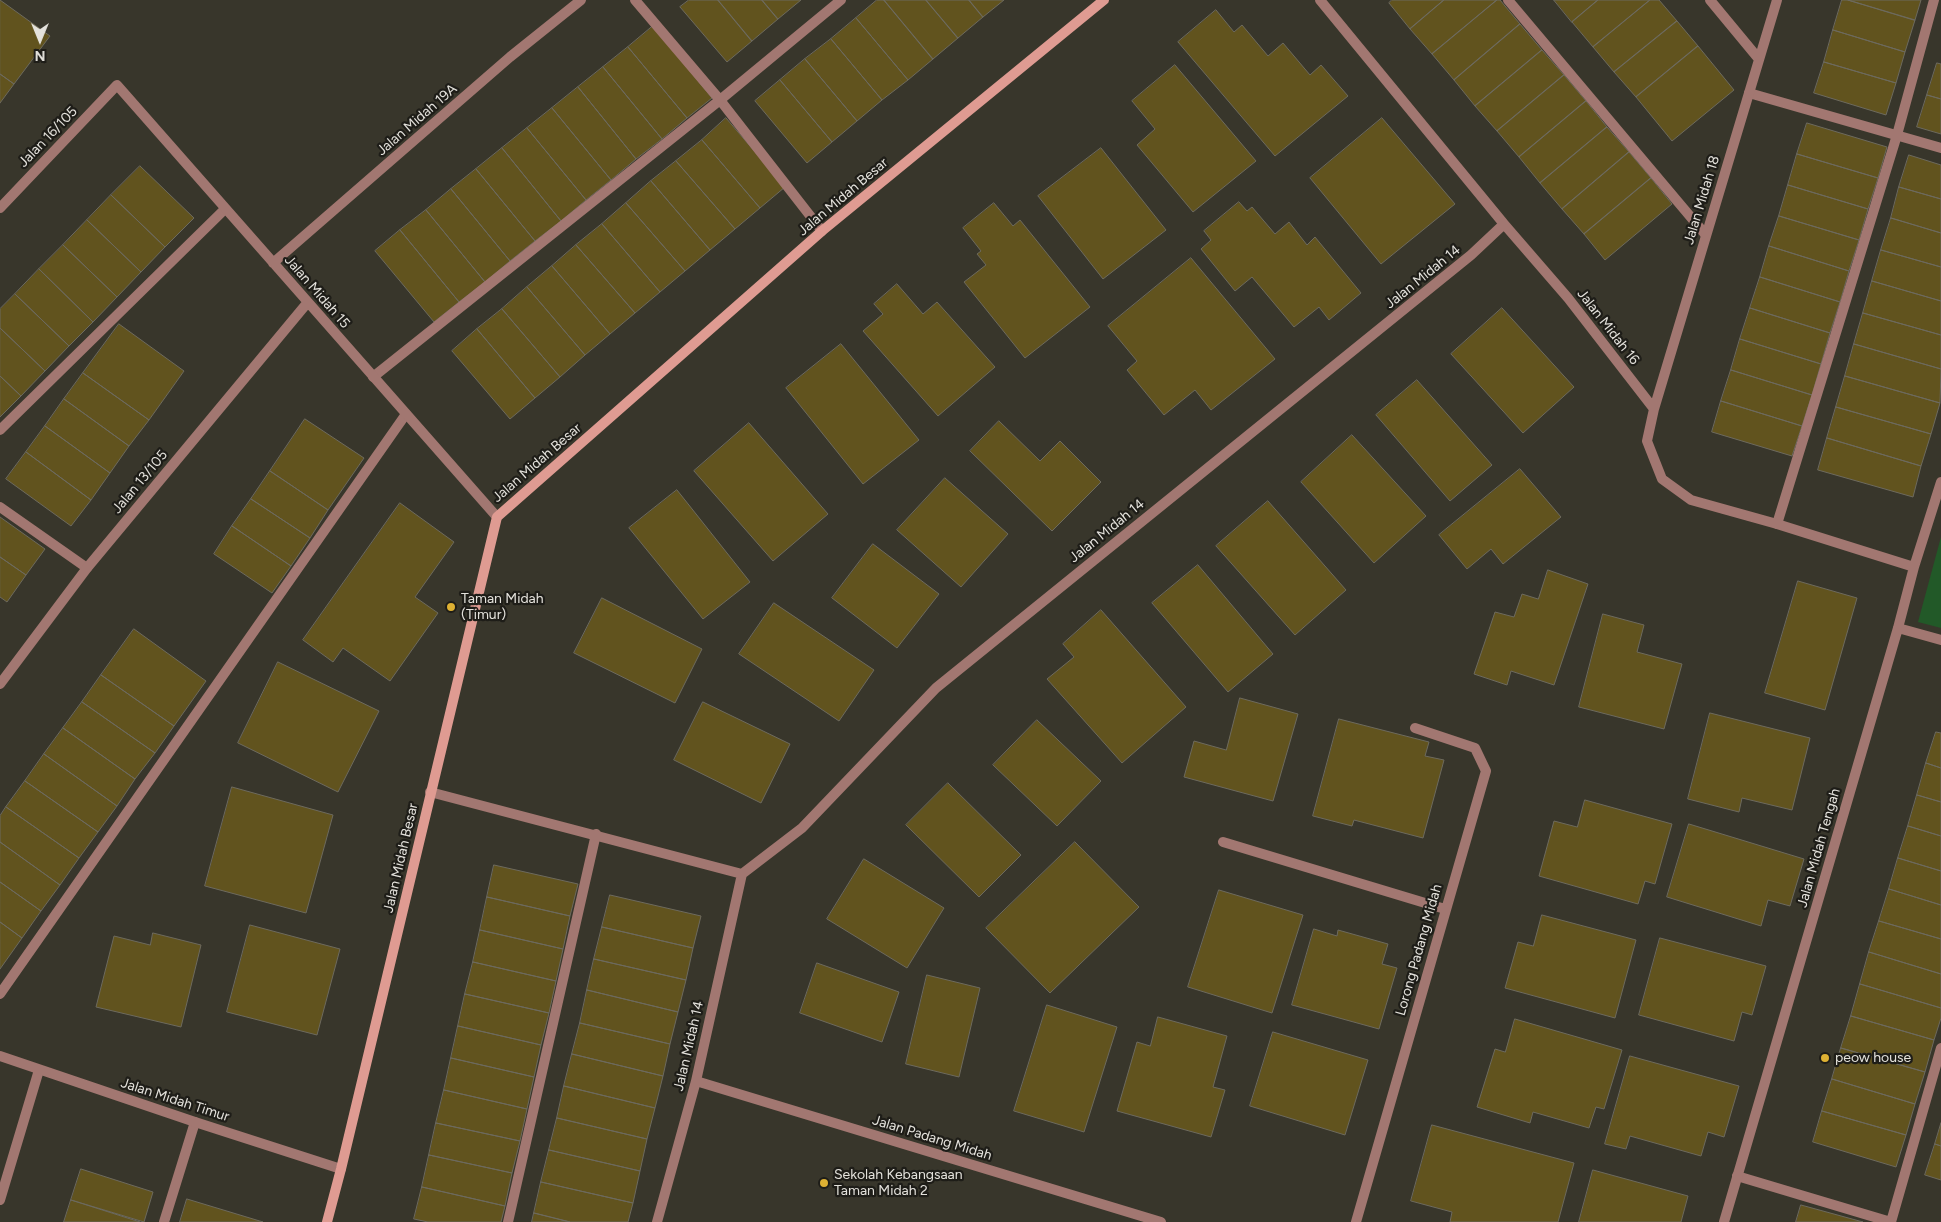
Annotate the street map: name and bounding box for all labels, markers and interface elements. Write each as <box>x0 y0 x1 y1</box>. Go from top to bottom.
north arrow <box>15 15 65 65</box>
text: N <box>35 47 45 64</box>
street label: Jalan Midah 19A <box>373 81 461 159</box>
street label: Jalan 16/105 <box>15 103 81 171</box>
street label: Jalan Midah 18 <box>1681 154 1723 246</box>
street label: Jalan Midah Besar <box>795 155 891 239</box>
street label: Jalan Midah 14 <box>1382 242 1464 312</box>
street label: Jalan Midah 15 <box>281 252 353 332</box>
street label: Jalan Midah 16 <box>1573 286 1643 368</box>
street label: Jalan Midah Besar <box>489 420 585 506</box>
street label: Jalan 13/105 <box>109 447 171 517</box>
street label: Jalan Midah 14 <box>1066 496 1148 566</box>
place label: Taman Midah (Timur) <box>461 591 544 624</box>
marker: Taman Midah (Timur) <box>445 601 457 613</box>
street label: Jalan Midah Tengah <box>1794 787 1844 909</box>
street label: Jalan Midah Besar <box>380 801 422 915</box>
street label: Lorong Padang Midah <box>1392 882 1446 1018</box>
street label: Jalan Midah 14 <box>670 999 708 1093</box>
place label: peow house <box>1835 1050 1911 1066</box>
marker: peow house <box>1819 1052 1831 1064</box>
street label: Jalan Midah Timur <box>119 1075 231 1125</box>
street label: Jalan Padang Midah <box>870 1112 994 1164</box>
place label: Sekolah Kebangsaan Taman Midah 2 <box>834 1167 963 1200</box>
marker: Sekolah Kebangsaan Taman Midah 2 <box>818 1177 830 1189</box>

